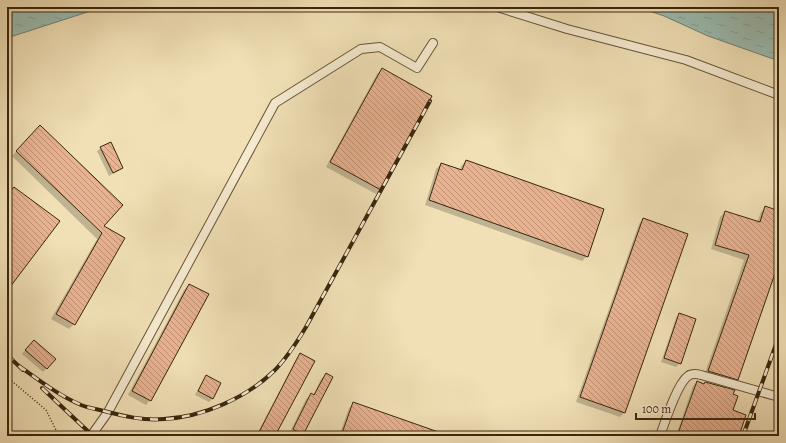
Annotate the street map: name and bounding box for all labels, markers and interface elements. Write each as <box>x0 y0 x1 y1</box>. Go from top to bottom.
scale bar <box>636 395 755 421</box>
text: 100 m <box>642 401 671 417</box>

